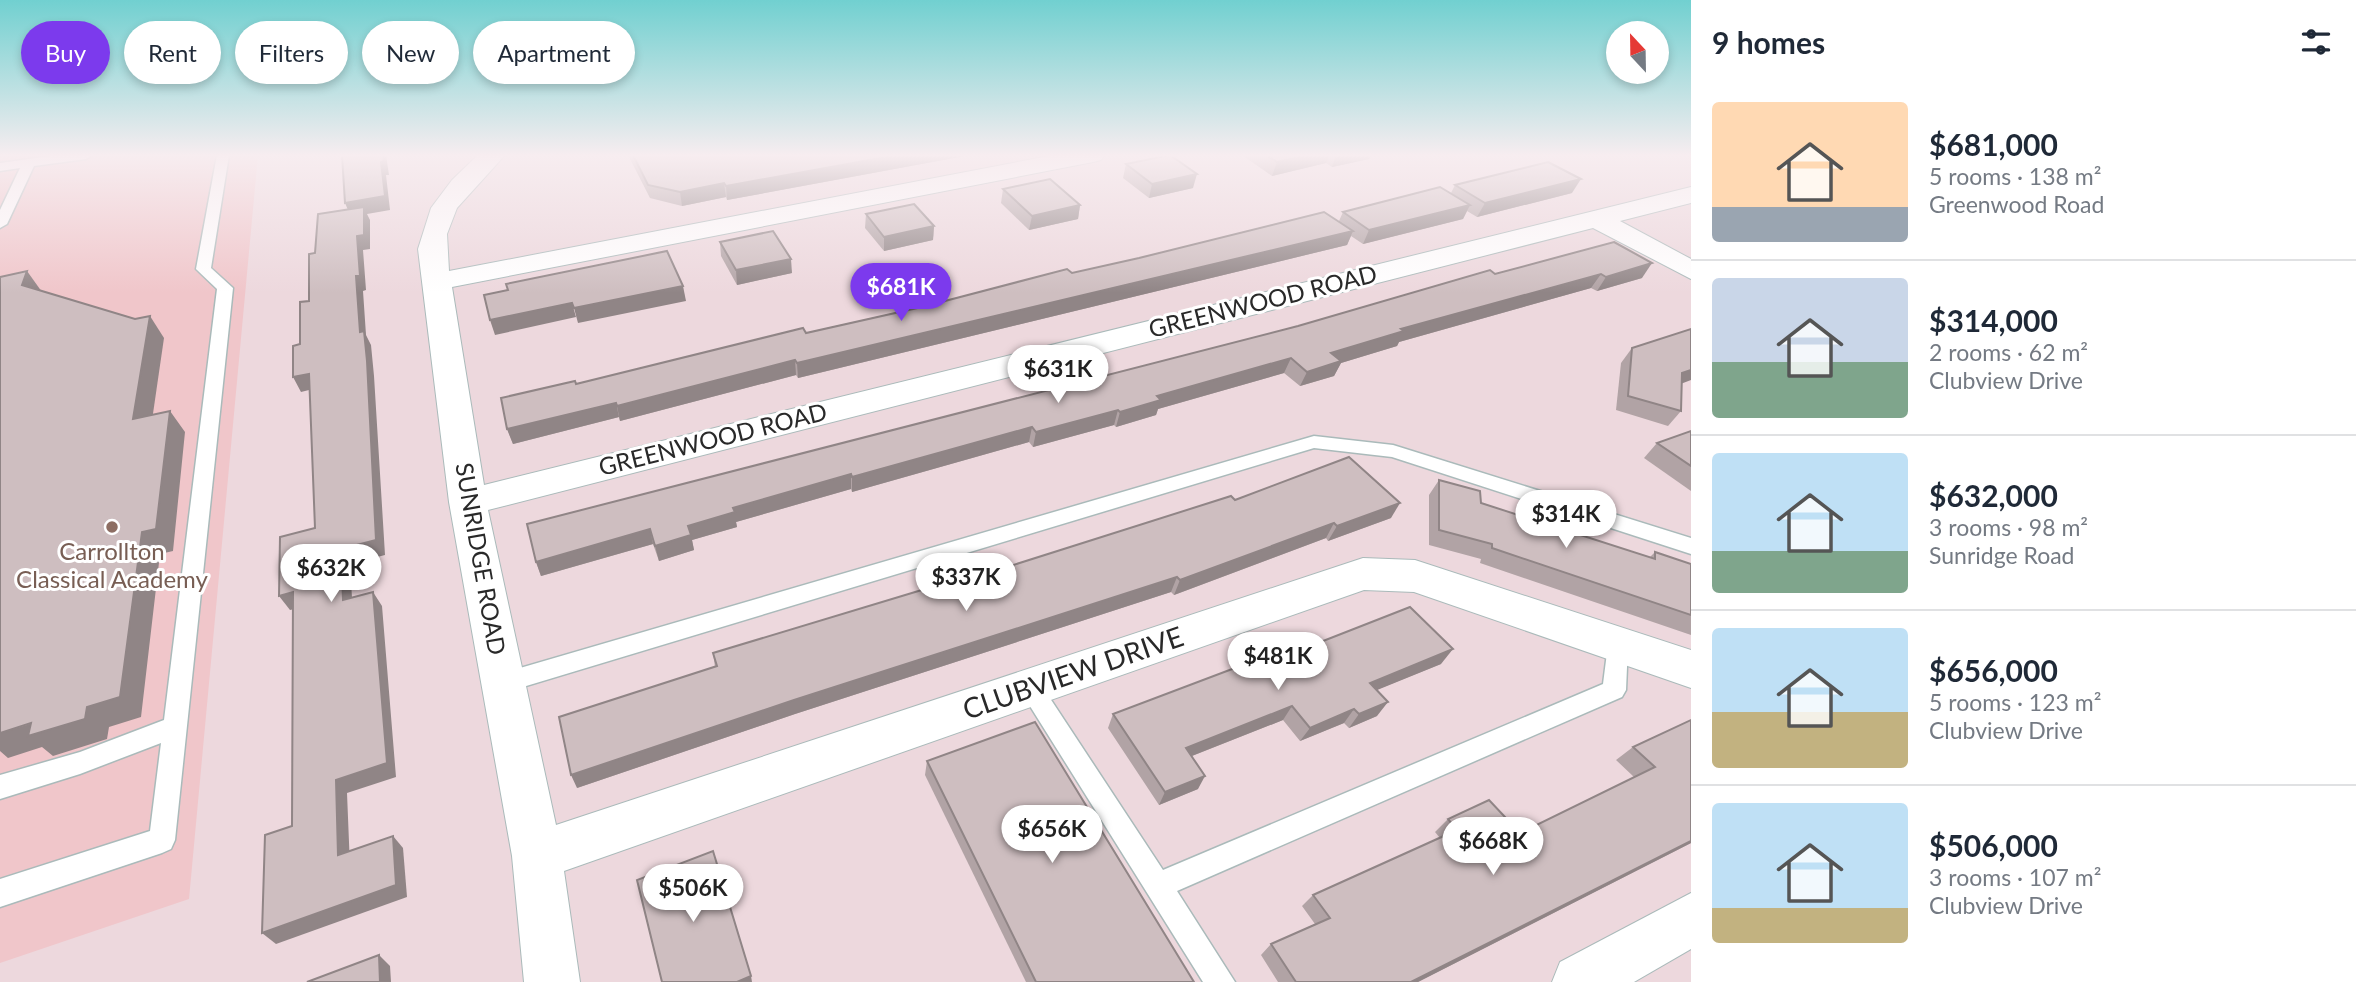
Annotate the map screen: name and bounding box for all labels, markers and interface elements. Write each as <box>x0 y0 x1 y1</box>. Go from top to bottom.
chip: Buy <box>21 21 110 84</box>
chip: Rent <box>124 21 221 84</box>
chip: Filters <box>235 21 348 84</box>
chip: New <box>362 21 459 84</box>
chip: Apartment <box>473 21 635 84</box>
north arrow <box>1606 21 1670 84</box>
map controls <box>1606 21 1669 84</box>
icon: filters <box>2297 23 2335 61</box>
text: 9 homes <box>1712 24 1825 60</box>
text: $681,000 <box>1929 126 2058 162</box>
icon: home <box>1768 130 1852 214</box>
text: 5 rooms · 138 m² <box>1929 162 2101 190</box>
text: Greenwood Road <box>1929 190 2104 218</box>
street label: GREENWOOD ROAD <box>1146 258 1380 343</box>
pin: $681K <box>852 264 950 323</box>
text: $681K <box>866 272 936 300</box>
text: $314,000 <box>1929 302 2058 338</box>
icon: home <box>1768 306 1852 390</box>
text: 2 rooms · 62 m² <box>1929 338 2088 366</box>
pin: $631K <box>1009 346 1107 405</box>
text: $631K <box>1023 354 1093 382</box>
text: Clubview Drive <box>1929 366 2083 394</box>
street label: GREENWOOD ROAD <box>596 396 830 481</box>
street label: SUNRIDGE ROAD <box>450 460 513 657</box>
text: $632,000 <box>1929 477 2058 513</box>
icon: home <box>1768 481 1852 565</box>
pin: $314K <box>1517 490 1615 550</box>
text: $314K <box>1531 499 1601 527</box>
text: 3 rooms · 98 m² <box>1929 513 2088 541</box>
marker: Carrollton Classical Academy <box>104 519 120 535</box>
place label: Carrollton Classical Academy <box>16 536 209 593</box>
text: Sunridge Road <box>1929 541 2075 569</box>
pin: $632K <box>282 544 380 604</box>
text: $632K <box>296 553 366 581</box>
pin: $337K <box>917 554 1015 613</box>
text: $337K <box>931 562 1001 590</box>
street label: CLUBVIEW DRIVE <box>958 618 1188 726</box>
pin: $481K <box>1229 632 1327 692</box>
text: $481K <box>1243 641 1313 669</box>
text: $656,000 <box>1929 652 2058 688</box>
icon: home <box>1768 656 1852 740</box>
text: 5 rooms · 123 m² <box>1929 688 2101 716</box>
text: Clubview Drive <box>1929 716 2083 744</box>
pin: $656K <box>1003 806 1101 865</box>
text: $656K <box>1017 814 1087 842</box>
pin: $668K <box>1444 818 1542 877</box>
text: $668K <box>1458 826 1528 854</box>
text: $506,000 <box>1929 827 2058 863</box>
icon: home <box>1768 831 1852 915</box>
text: 3 rooms · 107 m² <box>1929 863 2101 891</box>
pin: $506K <box>644 864 742 924</box>
text: $506K <box>658 873 728 901</box>
text: Clubview Drive <box>1929 891 2083 919</box>

